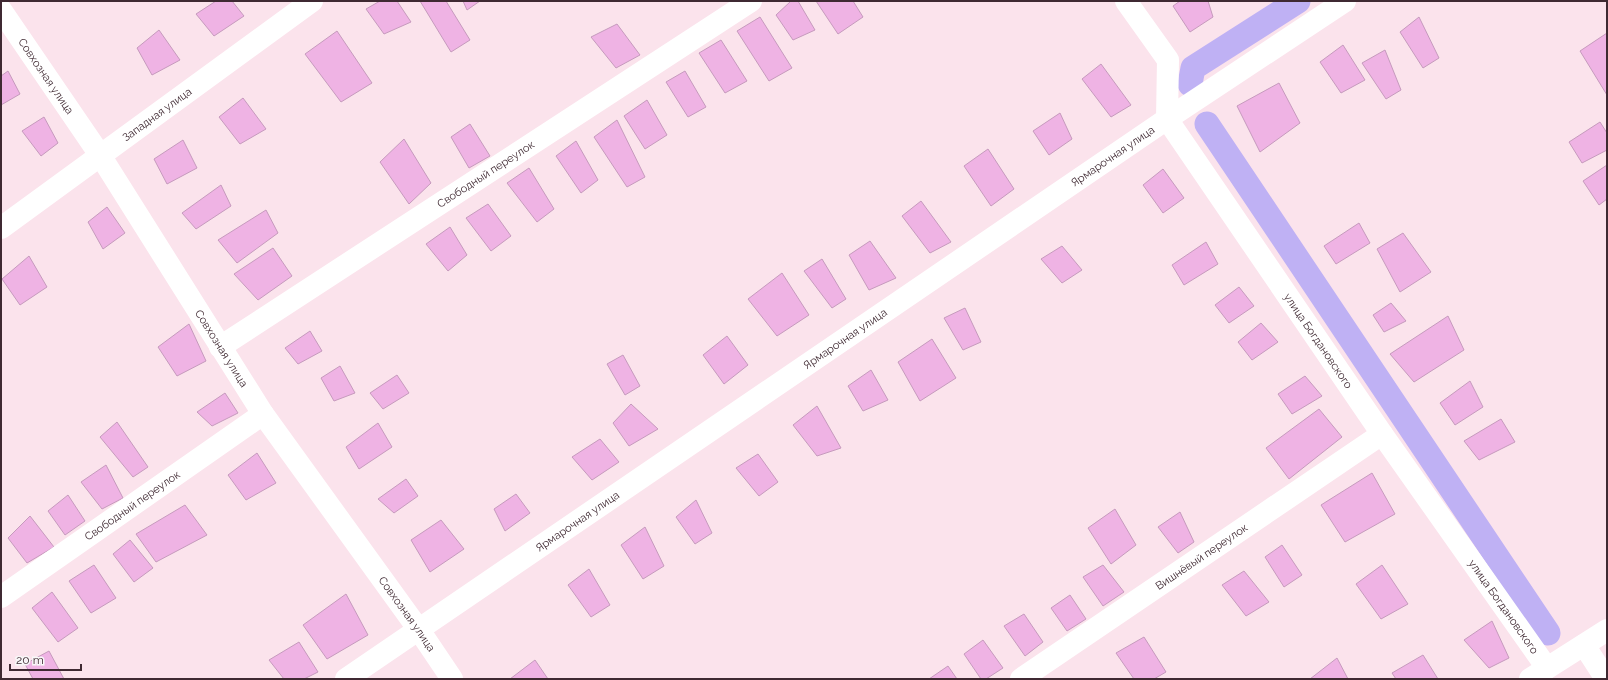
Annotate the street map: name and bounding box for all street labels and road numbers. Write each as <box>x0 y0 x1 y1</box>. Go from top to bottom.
street label: Совхозная улица <box>16 36 77 116</box>
street label: Западная улица <box>120 85 194 144</box>
street label: Ярмарочная улица <box>1068 123 1157 189</box>
street label: Свободный переулок <box>435 137 537 210</box>
street label: улица Богдановского <box>1281 291 1356 391</box>
street label: Ярмарочная улица <box>801 306 889 372</box>
street label: Совхозная улица <box>193 307 251 389</box>
street label: Свободный переулок <box>82 467 183 543</box>
street label: Ярмарочная улица <box>533 488 622 554</box>
street label: Вишнёвый переулок <box>1153 521 1250 592</box>
street label: улица Богдановского <box>1466 557 1542 657</box>
street label: Совхозная улица <box>376 574 438 654</box>

